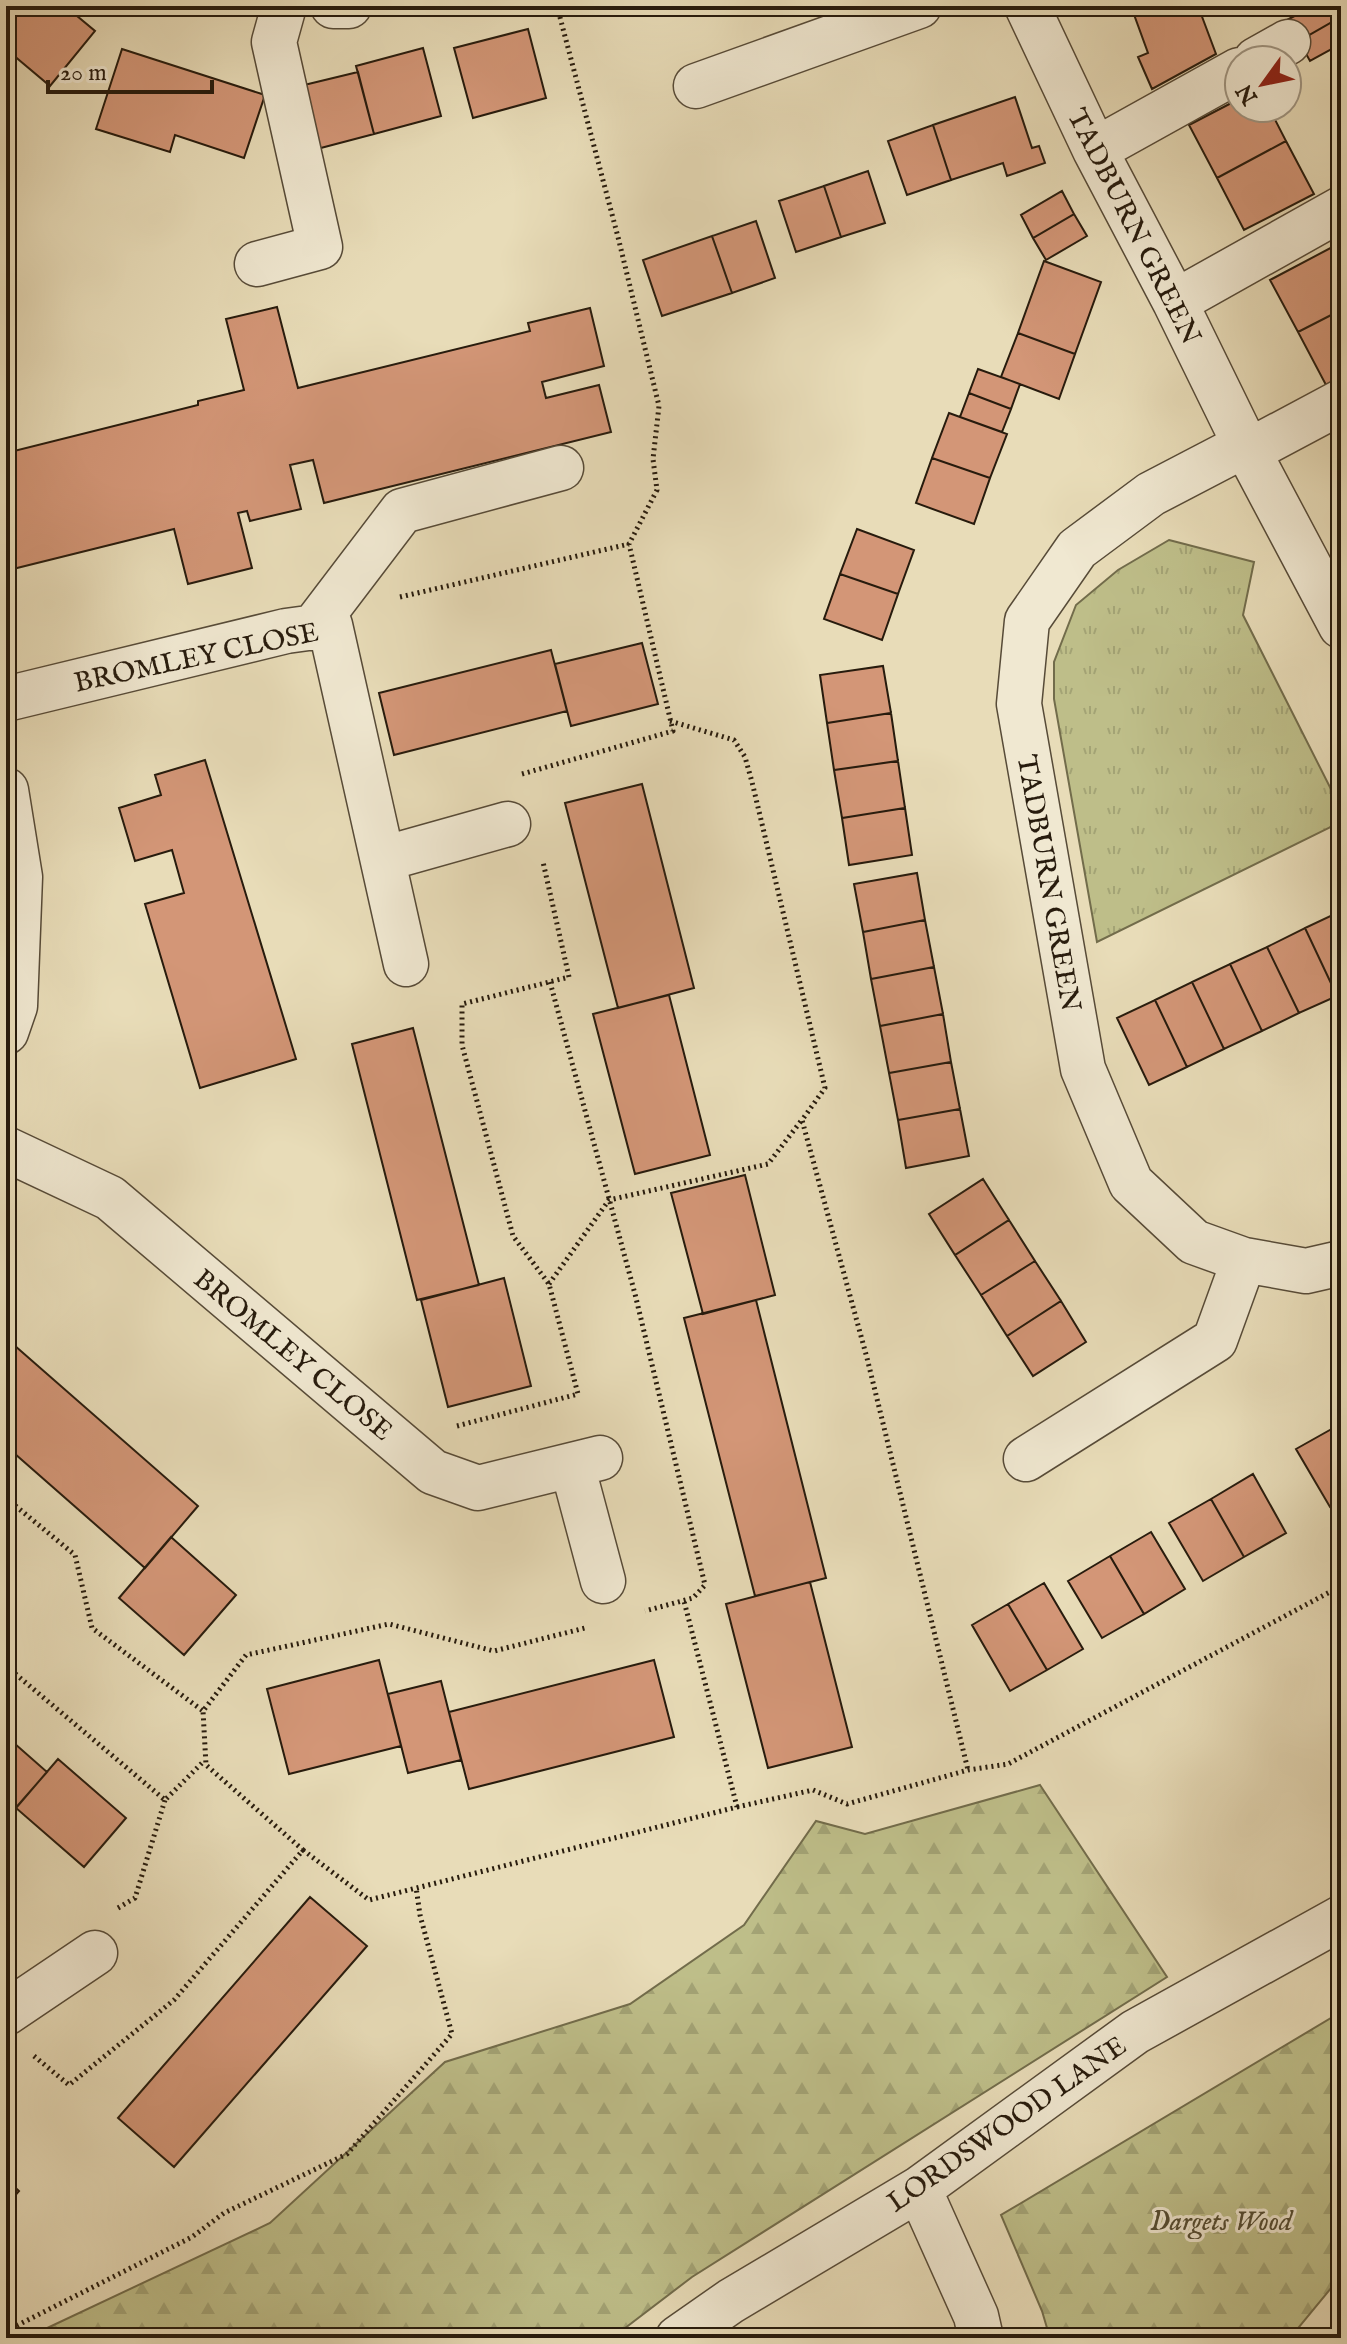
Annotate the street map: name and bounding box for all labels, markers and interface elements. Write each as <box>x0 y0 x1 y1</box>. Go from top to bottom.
scale bar <box>48 44 212 94</box>
north arrow <box>1223 44 1303 124</box>
text: 20 m <box>60 58 107 89</box>
text: N <box>1231 78 1265 110</box>
street label: TADBURN GREEN <box>1058 103 1207 351</box>
street label: BROMLEY CLOSE <box>71 615 322 701</box>
street label: TADBURN GREEN <box>1008 752 1087 1015</box>
street label: BROMLEY CLOSE <box>186 1262 399 1449</box>
street label: LORDSWOOD LANE <box>881 2029 1134 2221</box>
park label: Dargets Wood <box>1150 2205 1294 2240</box>

